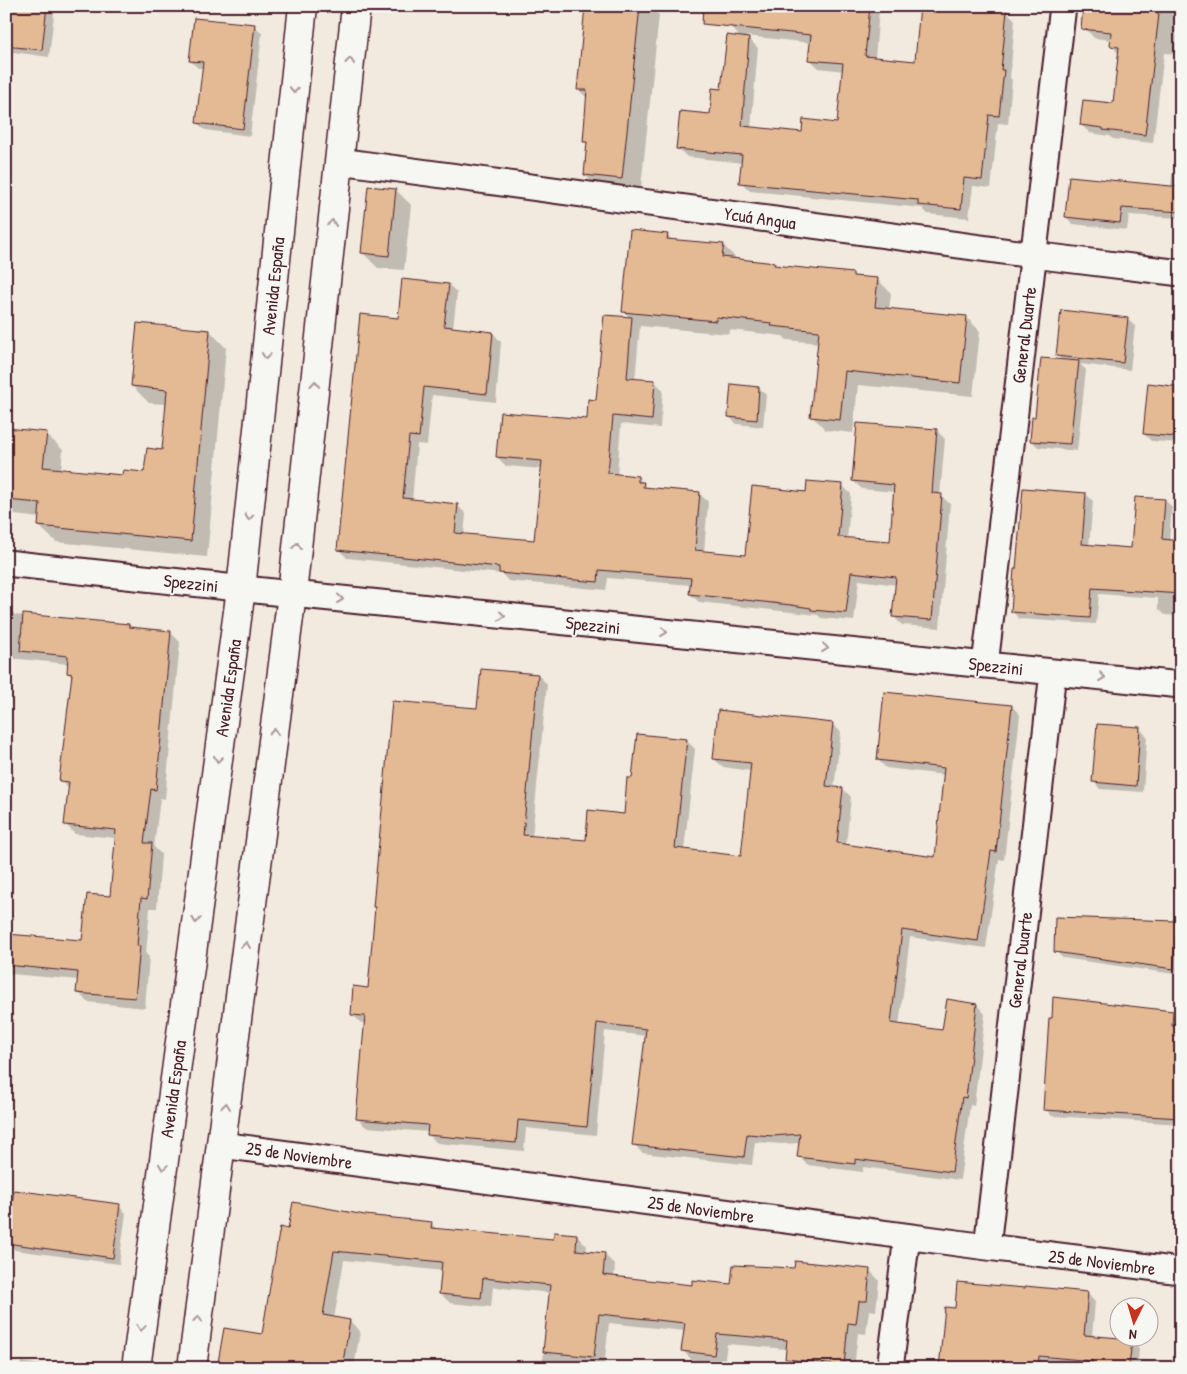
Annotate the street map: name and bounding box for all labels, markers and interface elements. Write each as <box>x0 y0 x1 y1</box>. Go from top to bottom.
one-way arrow <box>344 57 355 65</box>
one-way arrow <box>289 86 300 94</box>
street label: Ycuá Angua <box>722 201 798 235</box>
one-way arrow <box>327 219 338 227</box>
street label: Avenida España <box>255 236 291 336</box>
street label: General Duarte <box>1006 285 1042 385</box>
one-way arrow <box>261 352 272 360</box>
one-way arrow <box>309 380 320 388</box>
one-way arrow <box>244 513 255 521</box>
one-way arrow <box>291 542 302 550</box>
street label: Spezzini <box>162 568 220 598</box>
one-way arrow <box>337 593 345 604</box>
one-way arrow <box>498 610 506 621</box>
street label: Spezzini <box>564 610 622 640</box>
one-way arrow <box>660 626 668 637</box>
street label: Avenida España <box>209 638 247 738</box>
one-way arrow <box>822 643 830 654</box>
street label: Spezzini <box>967 651 1025 681</box>
one-way arrow <box>1098 671 1106 682</box>
one-way arrow <box>268 727 279 735</box>
one-way arrow <box>213 755 224 763</box>
street label: General Duarte <box>1002 910 1038 1010</box>
one-way arrow <box>192 915 202 924</box>
one-way arrow <box>241 941 251 949</box>
street label: Avenida España <box>154 1039 192 1139</box>
one-way arrow <box>220 1102 231 1110</box>
street label: 25 de Noviembre <box>244 1135 354 1175</box>
one-way arrow <box>158 1164 169 1172</box>
street label: 25 de Noviembre <box>646 1189 756 1229</box>
street label: 25 de Noviembre <box>1047 1243 1157 1281</box>
north arrow <box>1110 1296 1160 1346</box>
one-way arrow <box>192 1315 203 1323</box>
one-way arrow <box>136 1325 147 1333</box>
text: N <box>1128 1326 1137 1345</box>

